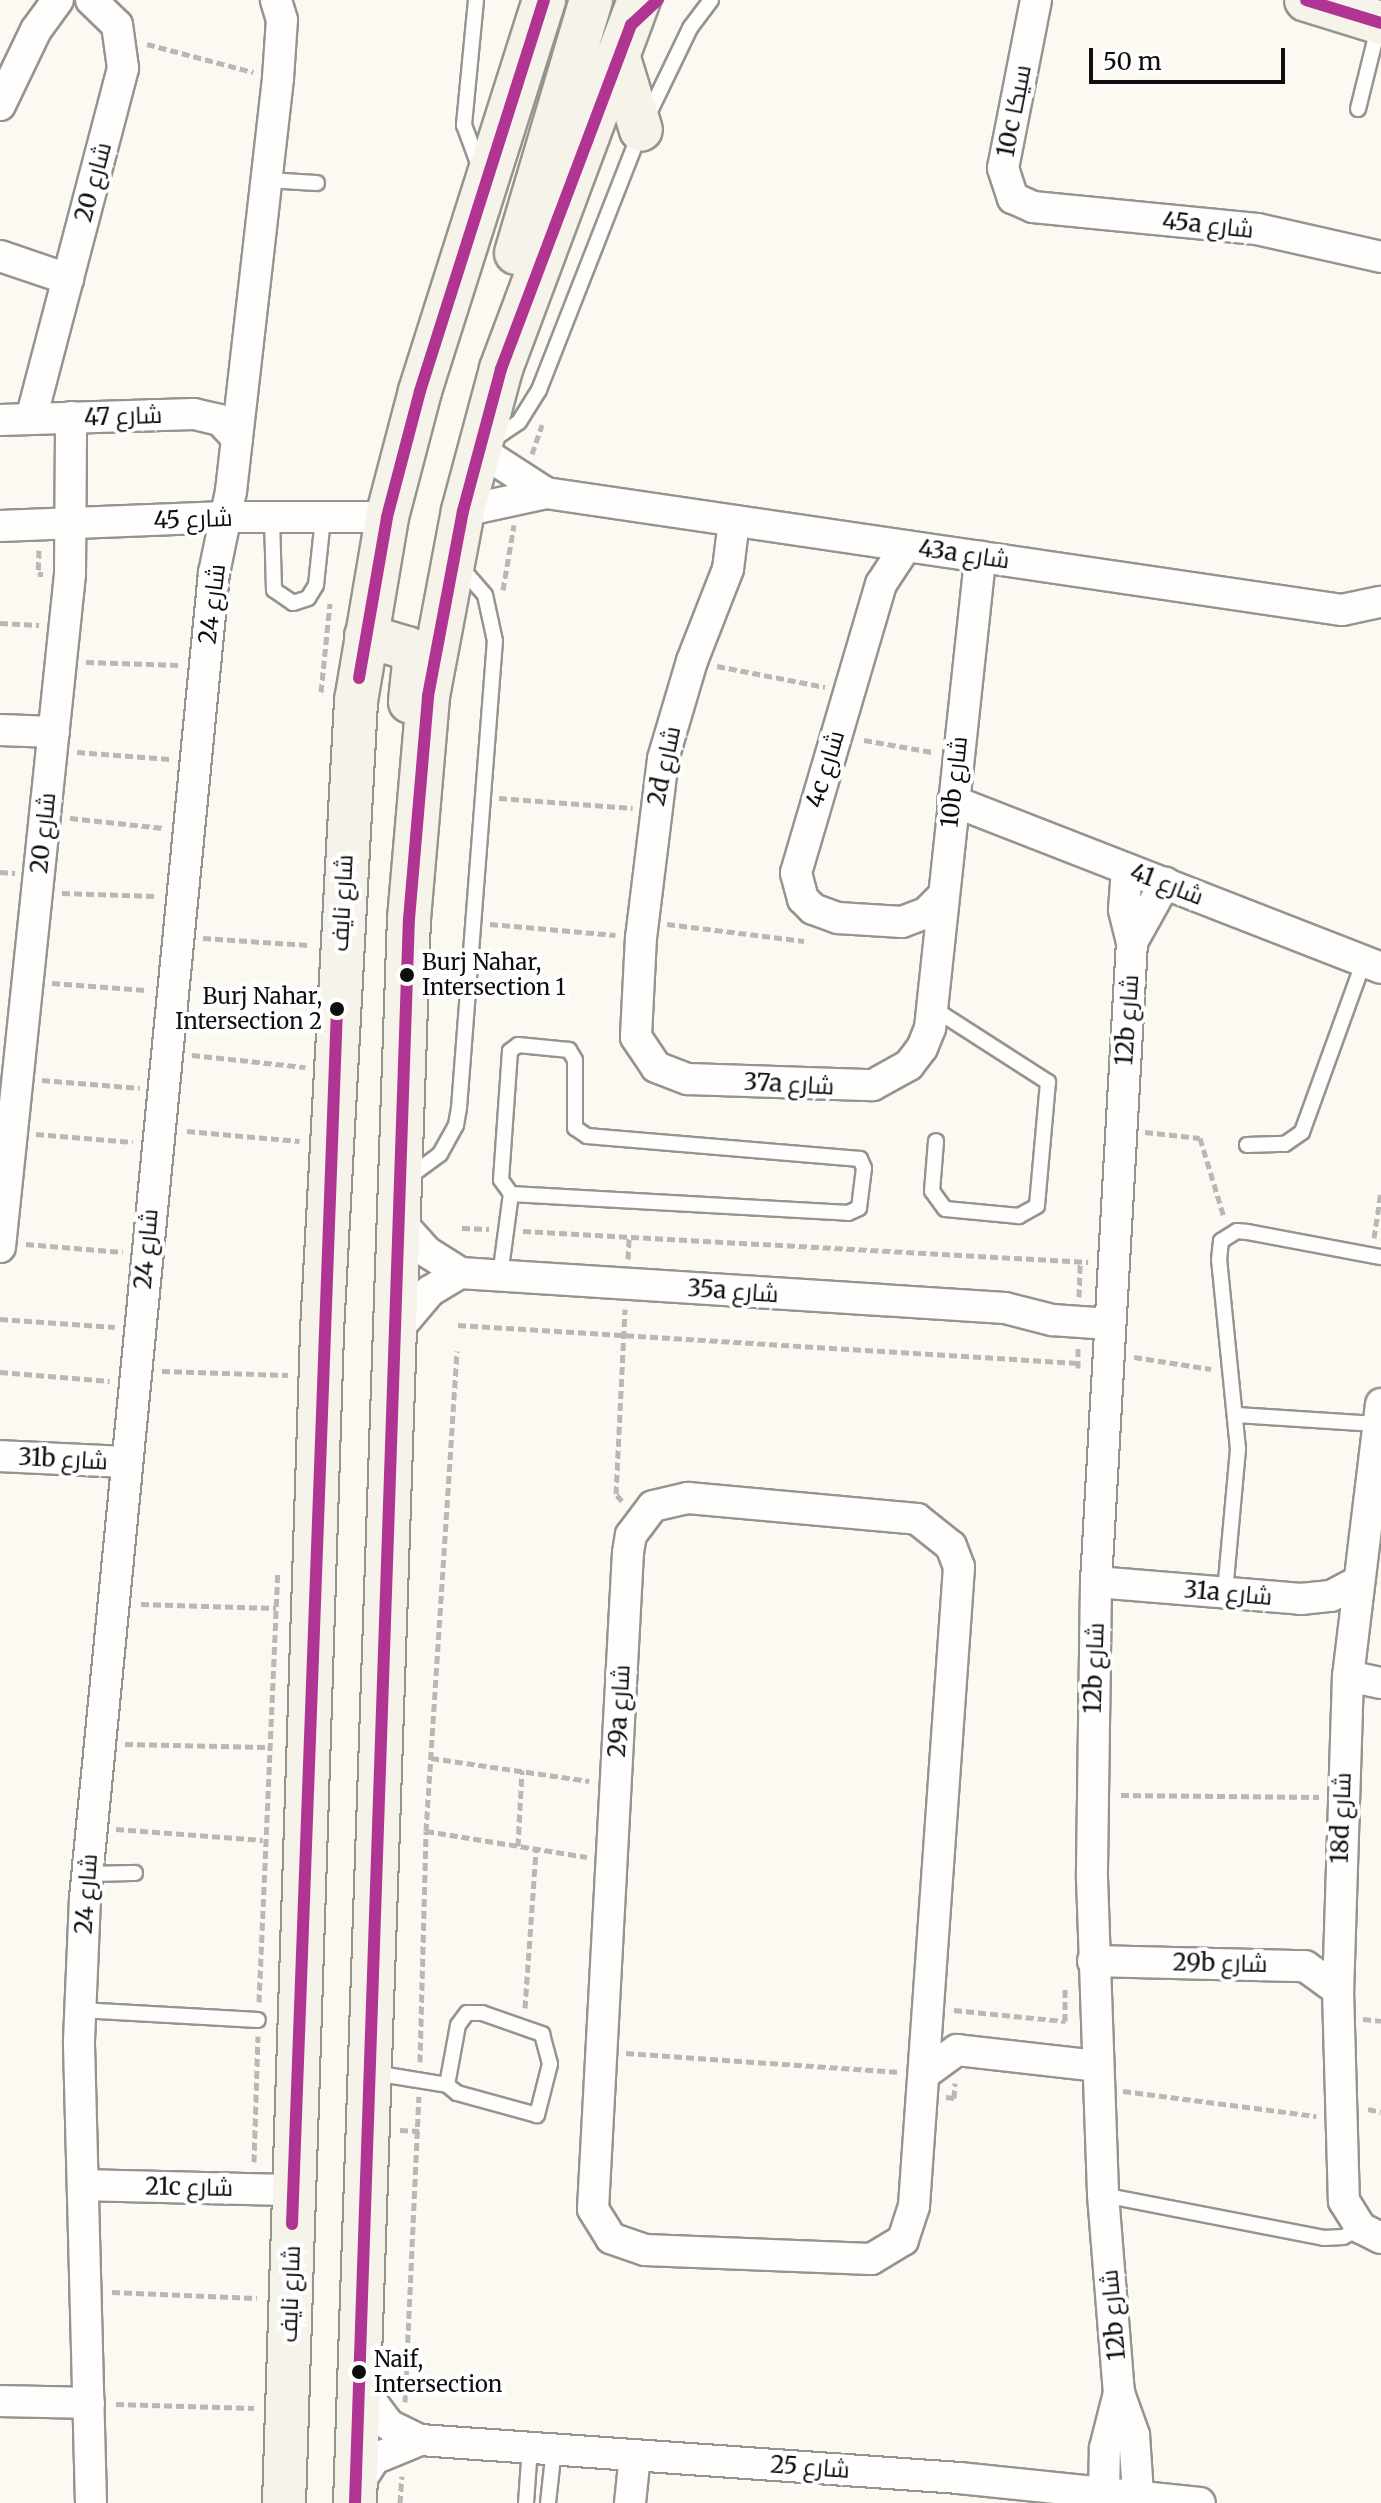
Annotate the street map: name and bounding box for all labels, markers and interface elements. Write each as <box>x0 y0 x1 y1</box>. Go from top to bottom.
scale bar <box>1093 32 1289 82</box>
text: 50 m <box>1103 46 1162 77</box>
street label: 10c سيكا <box>991 62 1037 160</box>
street label: شارع 20 <box>69 139 117 225</box>
street label: 45a شارع <box>1161 206 1255 244</box>
street label: شارع 47 <box>83 400 163 432</box>
street label: شارع 45 <box>153 503 233 535</box>
street label: 43a شارع <box>917 533 1011 575</box>
street label: شارع 24 <box>193 562 231 646</box>
street label: 2d شارع <box>642 723 686 809</box>
street label: 4c شارع <box>800 727 850 811</box>
street label: 10b شارع <box>935 735 973 829</box>
street label: شارع 20 <box>24 791 62 875</box>
street label: شارع نايف <box>325 854 359 952</box>
street label: شارع 41 <box>1126 857 1208 911</box>
place label: Burj Nahar, Intersection 1 <box>422 949 566 1000</box>
marker: Burj Nahar, Intersection 1 <box>399 967 415 983</box>
street label: 12b شارع <box>1109 974 1145 1066</box>
place label: Burj Nahar, Intersection 2 <box>175 983 322 1034</box>
marker: Burj Nahar, Intersection 2 <box>329 1001 345 1017</box>
street label: 37a شارع <box>743 1067 835 1101</box>
street label: شارع 24 <box>128 1208 164 1290</box>
street label: 35a شارع <box>686 1273 780 1309</box>
street label: 31b شارع <box>18 1442 108 1476</box>
street label: 31a شارع <box>1183 1575 1273 1611</box>
street label: 12b شارع <box>1078 1622 1110 1714</box>
street label: 29a شارع <box>602 1664 636 1758</box>
street label: 18d شارع <box>1325 1772 1357 1864</box>
street label: شارع 24 <box>69 1853 103 1935</box>
street label: 29b شارع <box>1172 1948 1268 1978</box>
street label: 21c شارع <box>145 2172 233 2202</box>
street label: شارع نايف <box>274 2245 306 2343</box>
street label: 12b شارع <box>1095 2268 1131 2362</box>
place label: Naif, Intersection <box>374 2346 502 2398</box>
marker: Naif, Intersection <box>351 2364 367 2380</box>
street label: شارع 25 <box>769 2450 851 2484</box>

